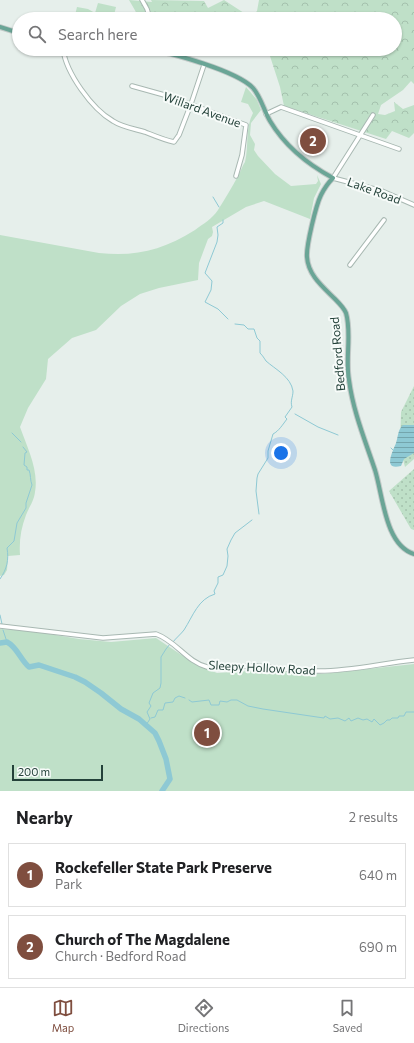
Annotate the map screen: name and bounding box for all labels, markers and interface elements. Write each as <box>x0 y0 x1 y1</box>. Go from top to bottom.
search box <box>12 12 402 56</box>
icon: search <box>26 23 48 45</box>
text: Search here <box>58 25 137 43</box>
street label: Willard Avenue <box>162 89 243 130</box>
pin: 2 <box>300 126 326 156</box>
street label: Lake Road <box>346 174 403 206</box>
street label: Bedford Road <box>327 316 347 392</box>
your location <box>271 443 291 463</box>
street label: Sleepy Hollow Road <box>208 657 316 677</box>
pin: 1 <box>194 718 220 748</box>
scale bar <box>12 763 103 782</box>
text: 200 m <box>18 765 50 778</box>
text: Nearby <box>16 807 73 828</box>
text: 2 results <box>349 809 398 825</box>
text: Rockefeller State Park Preserve <box>55 858 272 876</box>
text: 1 <box>27 867 33 883</box>
text: 640 m <box>359 867 397 883</box>
text: Park <box>55 876 82 892</box>
text: Church of The Magdalene <box>55 930 230 948</box>
text: 2 <box>26 939 34 955</box>
text: 690 m <box>359 939 397 955</box>
text: Church · Bedford Road <box>55 948 186 964</box>
tab: Map <box>52 997 74 1034</box>
tab: Directions <box>178 997 229 1034</box>
tab: Saved <box>333 997 362 1034</box>

